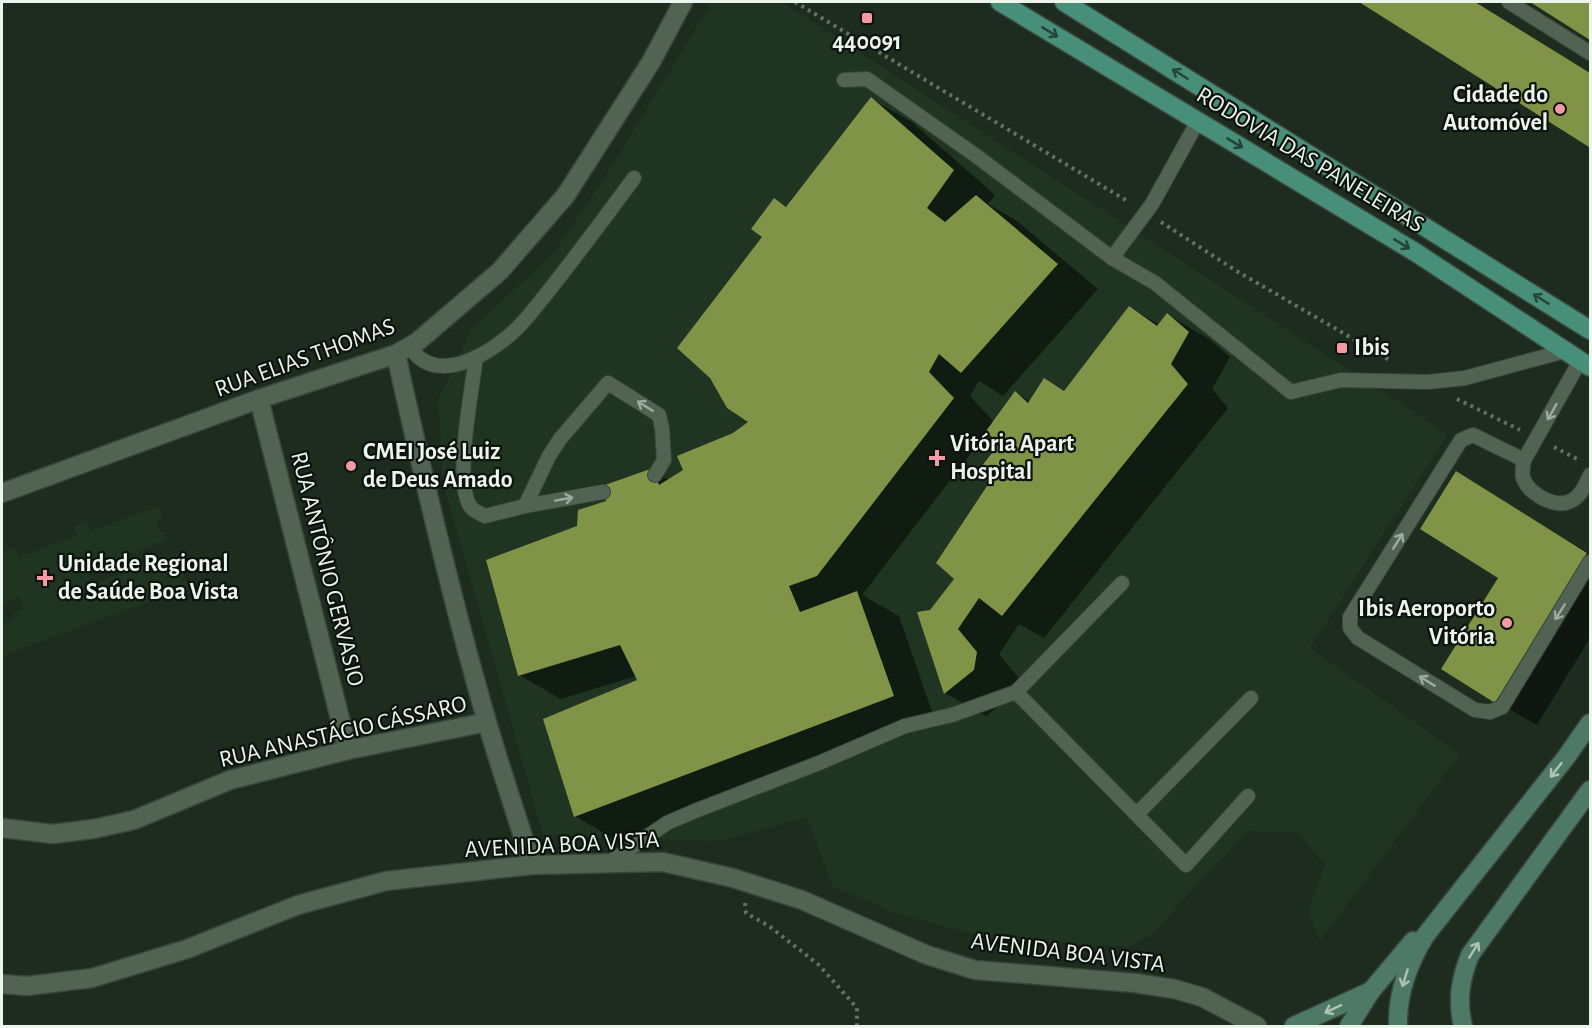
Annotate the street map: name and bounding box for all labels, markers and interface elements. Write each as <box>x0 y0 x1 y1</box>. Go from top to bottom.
marker: 440091 <box>860 11 874 25</box>
one-way arrow <box>1041 26 1058 38</box>
place label: 440091 <box>832 30 902 54</box>
one-way arrow <box>1172 67 1189 79</box>
street label: RODOVIA DAS PANELEIRAS <box>1192 83 1428 237</box>
place label: Cidade do Automóvel <box>1443 83 1548 135</box>
marker: Cidade do Automóvel <box>1553 102 1567 116</box>
one-way arrow <box>1226 138 1243 150</box>
one-way arrow <box>1393 238 1410 250</box>
one-way arrow <box>1533 293 1550 305</box>
street label: RUA ELIAS THOMAS <box>212 314 398 402</box>
place label: Ibis <box>1354 336 1390 360</box>
marker: Ibis <box>1335 341 1349 355</box>
one-way arrow <box>637 400 654 412</box>
one-way arrow <box>1546 402 1557 420</box>
place label: Vitória Apart Hospital <box>950 432 1074 484</box>
place label: CMEI José Luiz de Deus Amado <box>363 440 513 492</box>
street label: RUA ANTÔNIO GERVASIO <box>286 449 370 689</box>
marker: Vitória Apart Hospital <box>928 449 946 467</box>
marker: CMEI José Luiz de Deus Amado <box>344 459 358 473</box>
one-way arrow <box>554 493 574 504</box>
one-way arrow <box>1392 533 1404 549</box>
place label: Unidade Regional de Saúde Boa Vista <box>58 552 239 604</box>
marker: Unidade Regional de Saúde Boa Vista <box>36 569 54 587</box>
place label: Ibis Aeroporto Vitória <box>1358 597 1495 649</box>
one-way arrow <box>1553 603 1565 620</box>
marker: Ibis Aeroporto Vitória <box>1500 616 1514 630</box>
one-way arrow <box>1419 674 1436 686</box>
street label: RUA ANASTÁCIO CÁSSARO <box>216 690 469 772</box>
one-way arrow <box>1549 761 1562 777</box>
street label: AVENIDA BOA VISTA <box>464 828 660 862</box>
street label: AVENIDA BOA VISTA <box>970 929 1166 977</box>
one-way arrow <box>1467 942 1480 959</box>
one-way arrow <box>1399 968 1410 987</box>
one-way arrow <box>1324 1003 1342 1015</box>

